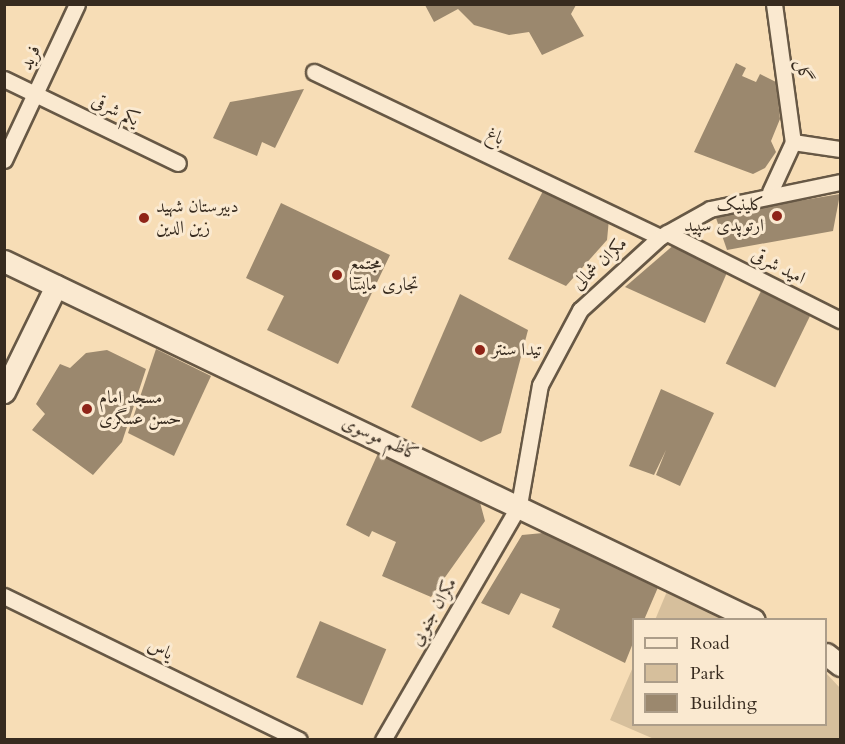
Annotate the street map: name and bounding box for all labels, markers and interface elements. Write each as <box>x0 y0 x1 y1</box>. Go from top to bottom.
street label: فرید <box>16 42 46 74</box>
street label: گل <box>791 59 815 83</box>
street label: یکم شرقی <box>88 90 142 132</box>
street label: باغ <box>483 124 507 150</box>
place label: کلینیک ارتوپدی سپید <box>684 195 764 238</box>
place label: دبیرستان شهید زین الدین <box>156 197 239 240</box>
marker: کلینیک ارتوپدی سپید <box>768 207 786 225</box>
marker: دبیرستان شهید زین الدین <box>137 211 151 225</box>
street label: مکران شمالی <box>568 233 632 295</box>
street label: امید شرقی <box>747 244 809 290</box>
place label: مجتمع تجاری مايسا <box>349 254 418 296</box>
marker: مجتمع تجاری مايسا <box>330 268 344 282</box>
place label: تیدا سنتر <box>492 339 542 361</box>
marker: تیدا سنتر <box>473 343 487 357</box>
place label: مسجد امام حسن عسگری <box>99 388 181 430</box>
marker: مسجد امام حسن عسگری <box>80 402 94 416</box>
street label: کاظم موسوی <box>338 412 422 466</box>
street label: مکران جنوبی <box>406 574 462 650</box>
legend <box>632 618 827 726</box>
text: Road <box>690 631 730 656</box>
street label: یاس <box>144 635 176 665</box>
text: Park <box>690 661 725 686</box>
text: Building <box>690 691 757 716</box>

